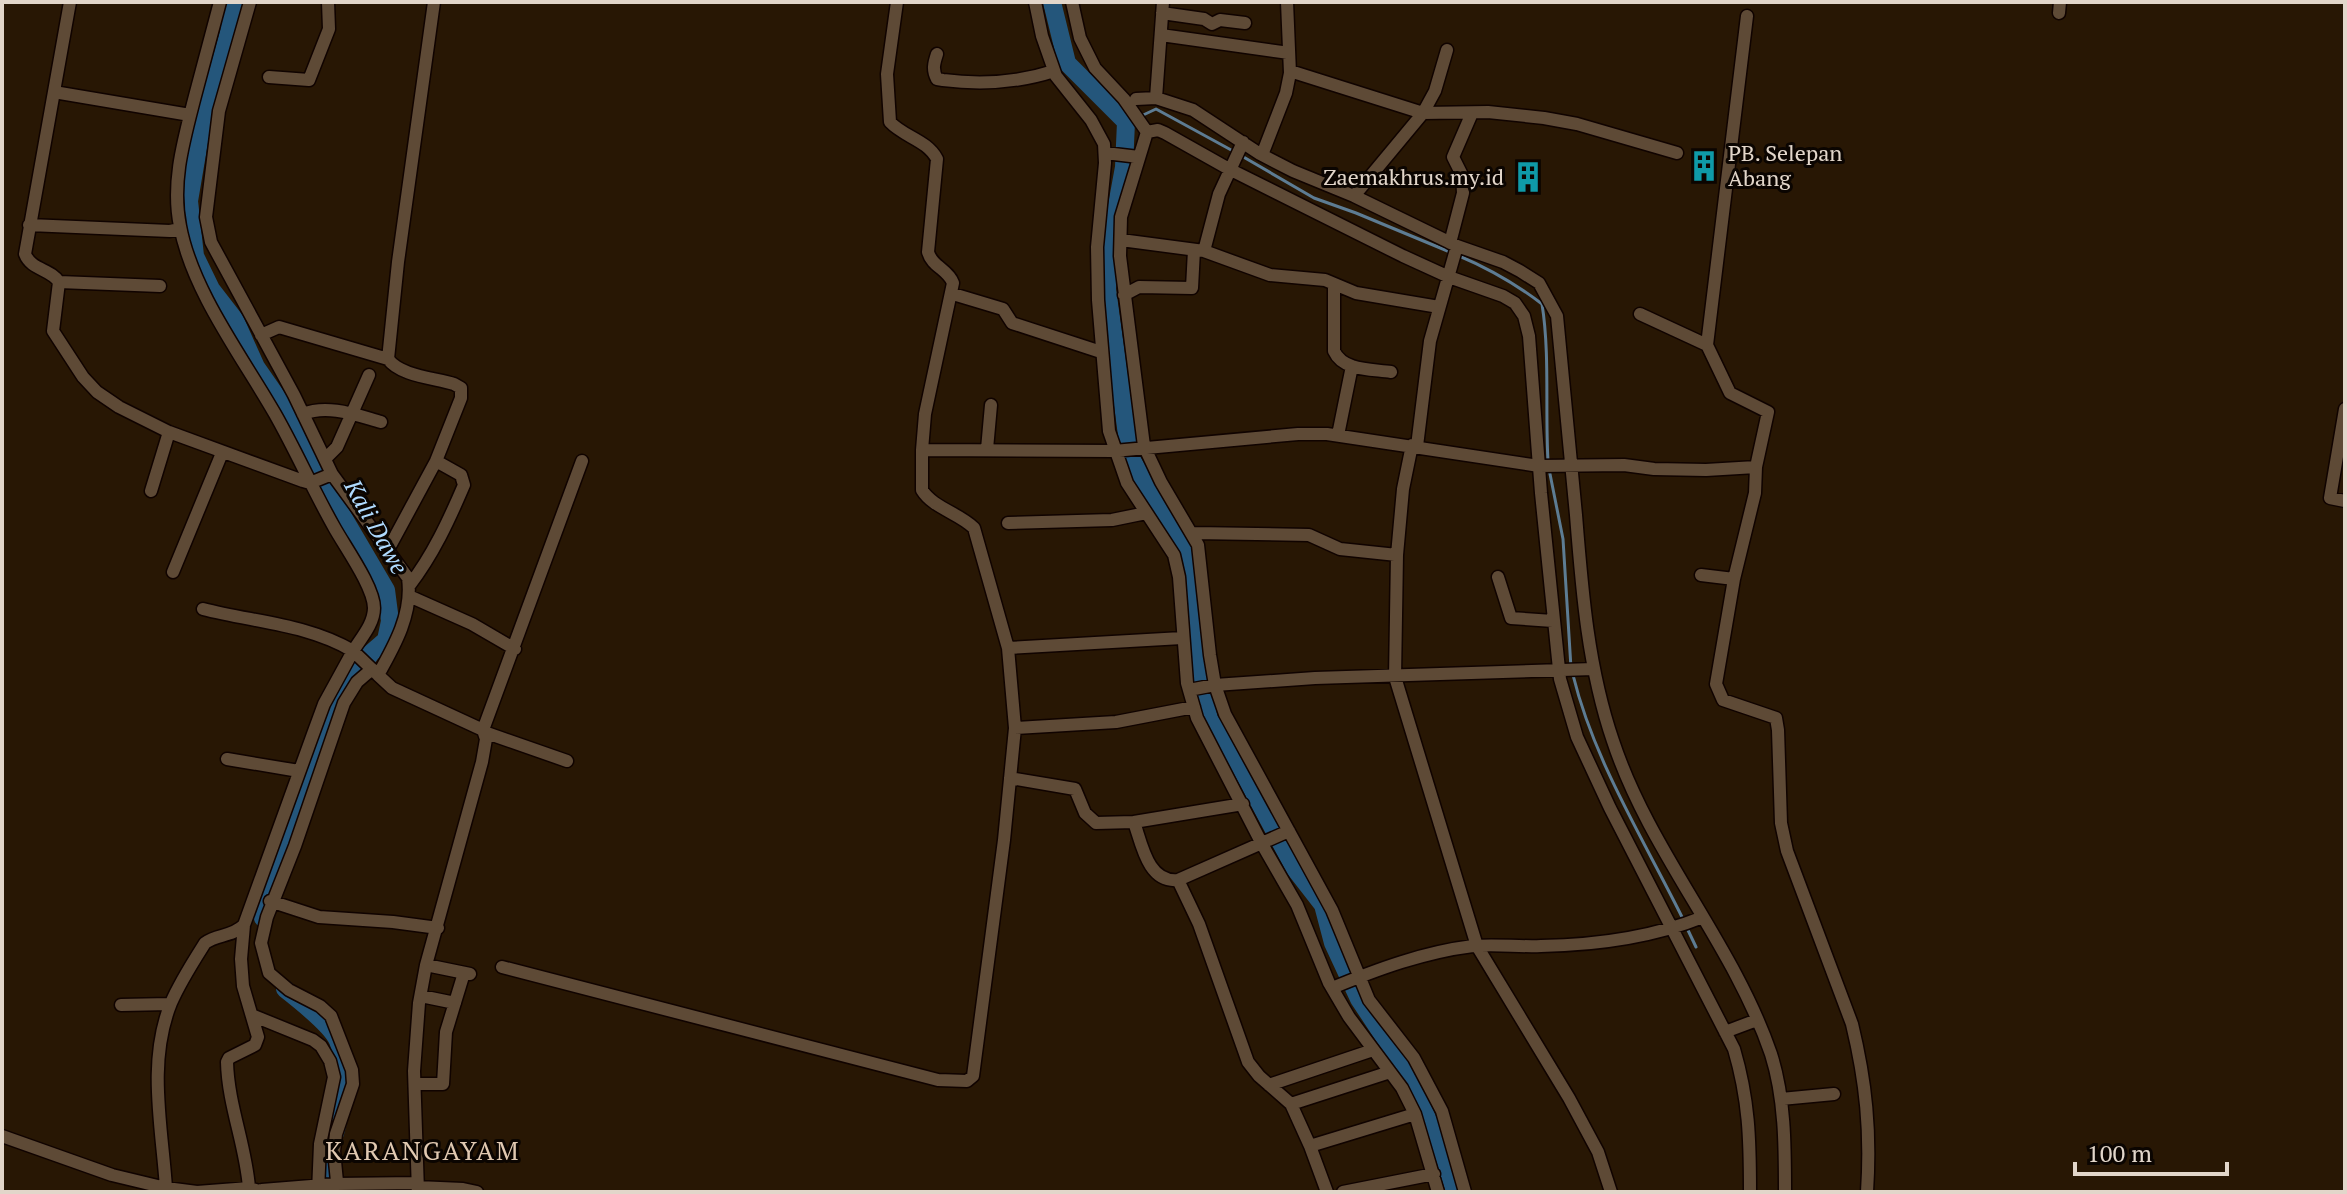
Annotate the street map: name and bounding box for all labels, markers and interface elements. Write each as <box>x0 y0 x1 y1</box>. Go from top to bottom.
place label: PB. Selepan Abang <box>1728 138 1842 192</box>
building icon: PB. Selepan Abang <box>1687 149 1721 183</box>
building icon: Zaemakhrus.my.id <box>1511 160 1545 194</box>
place label: Zaemakhrus.my.id <box>1323 162 1504 191</box>
water label: Kali Dawe <box>337 473 416 580</box>
scale bar <box>2075 1126 2227 1176</box>
district label: KARANGAYAM <box>325 1133 521 1167</box>
text: 100 m <box>2087 1137 2152 1169</box>

